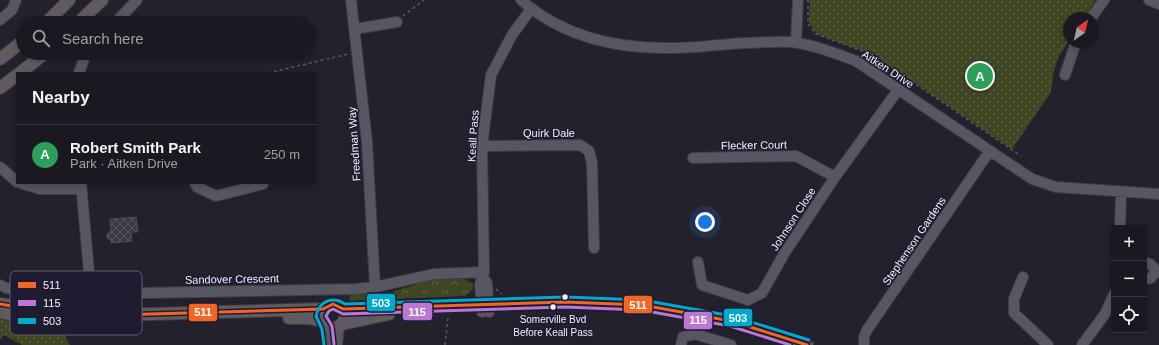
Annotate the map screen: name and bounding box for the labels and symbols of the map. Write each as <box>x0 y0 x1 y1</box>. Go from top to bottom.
north arrow <box>1063 12 1099 48</box>
street label: Aitken Drive <box>860 48 916 90</box>
pin: A <box>967 61 993 91</box>
street label: Freedman Way <box>345 106 363 182</box>
street label: Keall Pass <box>465 109 481 162</box>
street label: Quirk Dale <box>523 127 575 139</box>
street label: Flecker Court <box>721 138 787 152</box>
street label: Johnson Close <box>768 185 818 253</box>
street label: Stephenson Gardens <box>880 194 948 287</box>
your location <box>695 212 715 232</box>
legend <box>10 271 142 335</box>
street label: Sandover Crescent <box>185 272 279 286</box>
text: 511 <box>43 279 61 291</box>
unlabelled marker <box>560 292 570 302</box>
line badge: 503 <box>366 293 396 312</box>
line badge: 511 <box>623 295 653 314</box>
text: 115 <box>43 297 61 309</box>
text: 503 <box>372 297 390 309</box>
text: 511 <box>629 299 647 311</box>
line badge: 115 <box>402 302 433 321</box>
marker: Somerville Bvd Before Keall Pass <box>548 302 558 312</box>
line badge: 511 <box>188 303 218 322</box>
text: 511 <box>194 306 212 318</box>
text: 115 <box>408 306 426 318</box>
line badge: 503 <box>723 308 753 327</box>
line badge: 115 <box>683 311 713 330</box>
text: 503 <box>729 312 747 324</box>
place label: Somerville Bvd Before Keall Pass <box>513 314 593 338</box>
text: 115 <box>689 314 707 326</box>
text: 503 <box>43 315 61 327</box>

